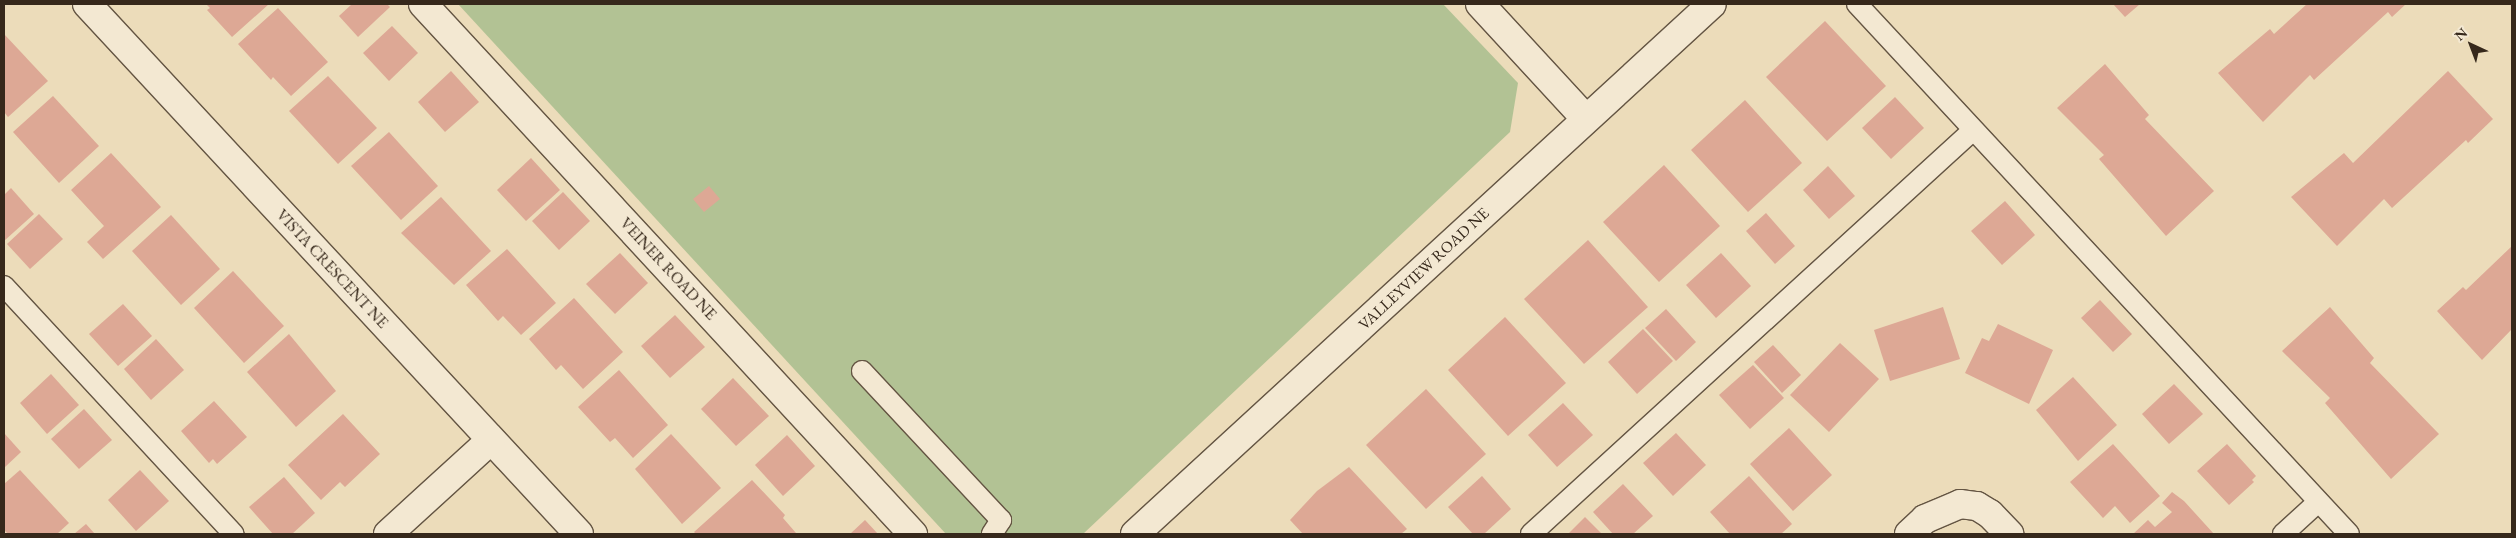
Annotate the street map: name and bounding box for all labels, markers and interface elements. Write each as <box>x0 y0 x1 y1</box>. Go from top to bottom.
north arrow <box>2446 20 2496 70</box>
text: N <box>2450 24 2471 44</box>
street label: VALLEYVIEW ROAD NE <box>1355 204 1493 334</box>
street label: VISTA CRESCENT NE <box>272 206 392 332</box>
street label: VEINER ROAD NE <box>616 214 720 324</box>

